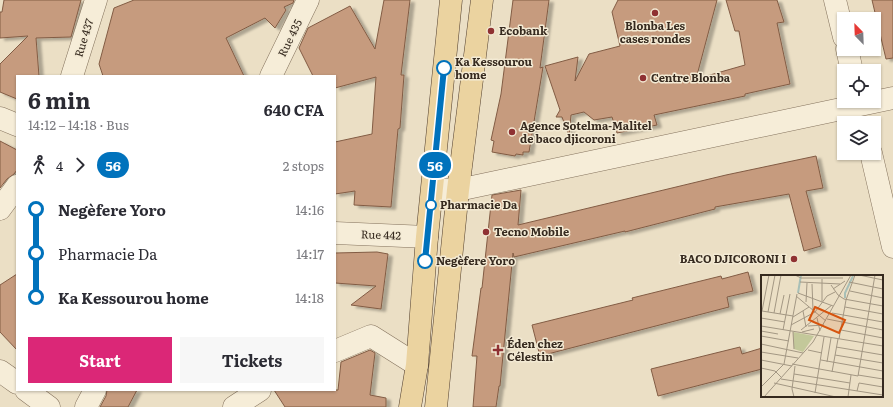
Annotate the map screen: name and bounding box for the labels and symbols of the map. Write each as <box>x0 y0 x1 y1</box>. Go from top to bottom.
marker: Blonba Les cases rondes <box>650 8 660 18</box>
north arrow <box>837 12 881 56</box>
street label: Rue 437 <box>70 16 97 59</box>
street label: Rue 435 <box>273 16 305 59</box>
place label: Blonba Les cases rondes <box>620 17 691 46</box>
place label: Ecobank <box>499 22 548 38</box>
marker: Ecobank <box>486 26 496 36</box>
place label: Ka Kessourou home <box>455 53 532 82</box>
marker: Ka Kessourou home <box>436 60 452 76</box>
place label: Centre Blonba <box>651 69 731 85</box>
marker: Centre Blonba <box>638 73 648 83</box>
place label: Agence Sotelma-Malitel de baco djicoroni <box>520 117 652 146</box>
marker: Agence Sotelma-Malitel de baco djicoroni <box>507 127 517 137</box>
line badge: 56 <box>417 152 453 178</box>
place label: Pharmacie Da <box>440 196 518 212</box>
marker: Pharmacie Da <box>425 199 437 211</box>
place label: Tecno Mobile <box>494 223 569 239</box>
street label: Rue 442 <box>361 225 402 243</box>
marker: Tecno Mobile <box>481 227 491 237</box>
place label: BACO DJICORONI I <box>680 250 786 266</box>
place label: Negèfere Yoro <box>436 252 515 268</box>
marker: Negèfere Yoro <box>417 253 433 269</box>
marker: BACO DJICORONI I <box>789 254 799 264</box>
inset map <box>761 275 883 397</box>
place label: Éden chez Célestin <box>507 335 563 364</box>
marker: Éden chez Célestin <box>492 344 504 356</box>

